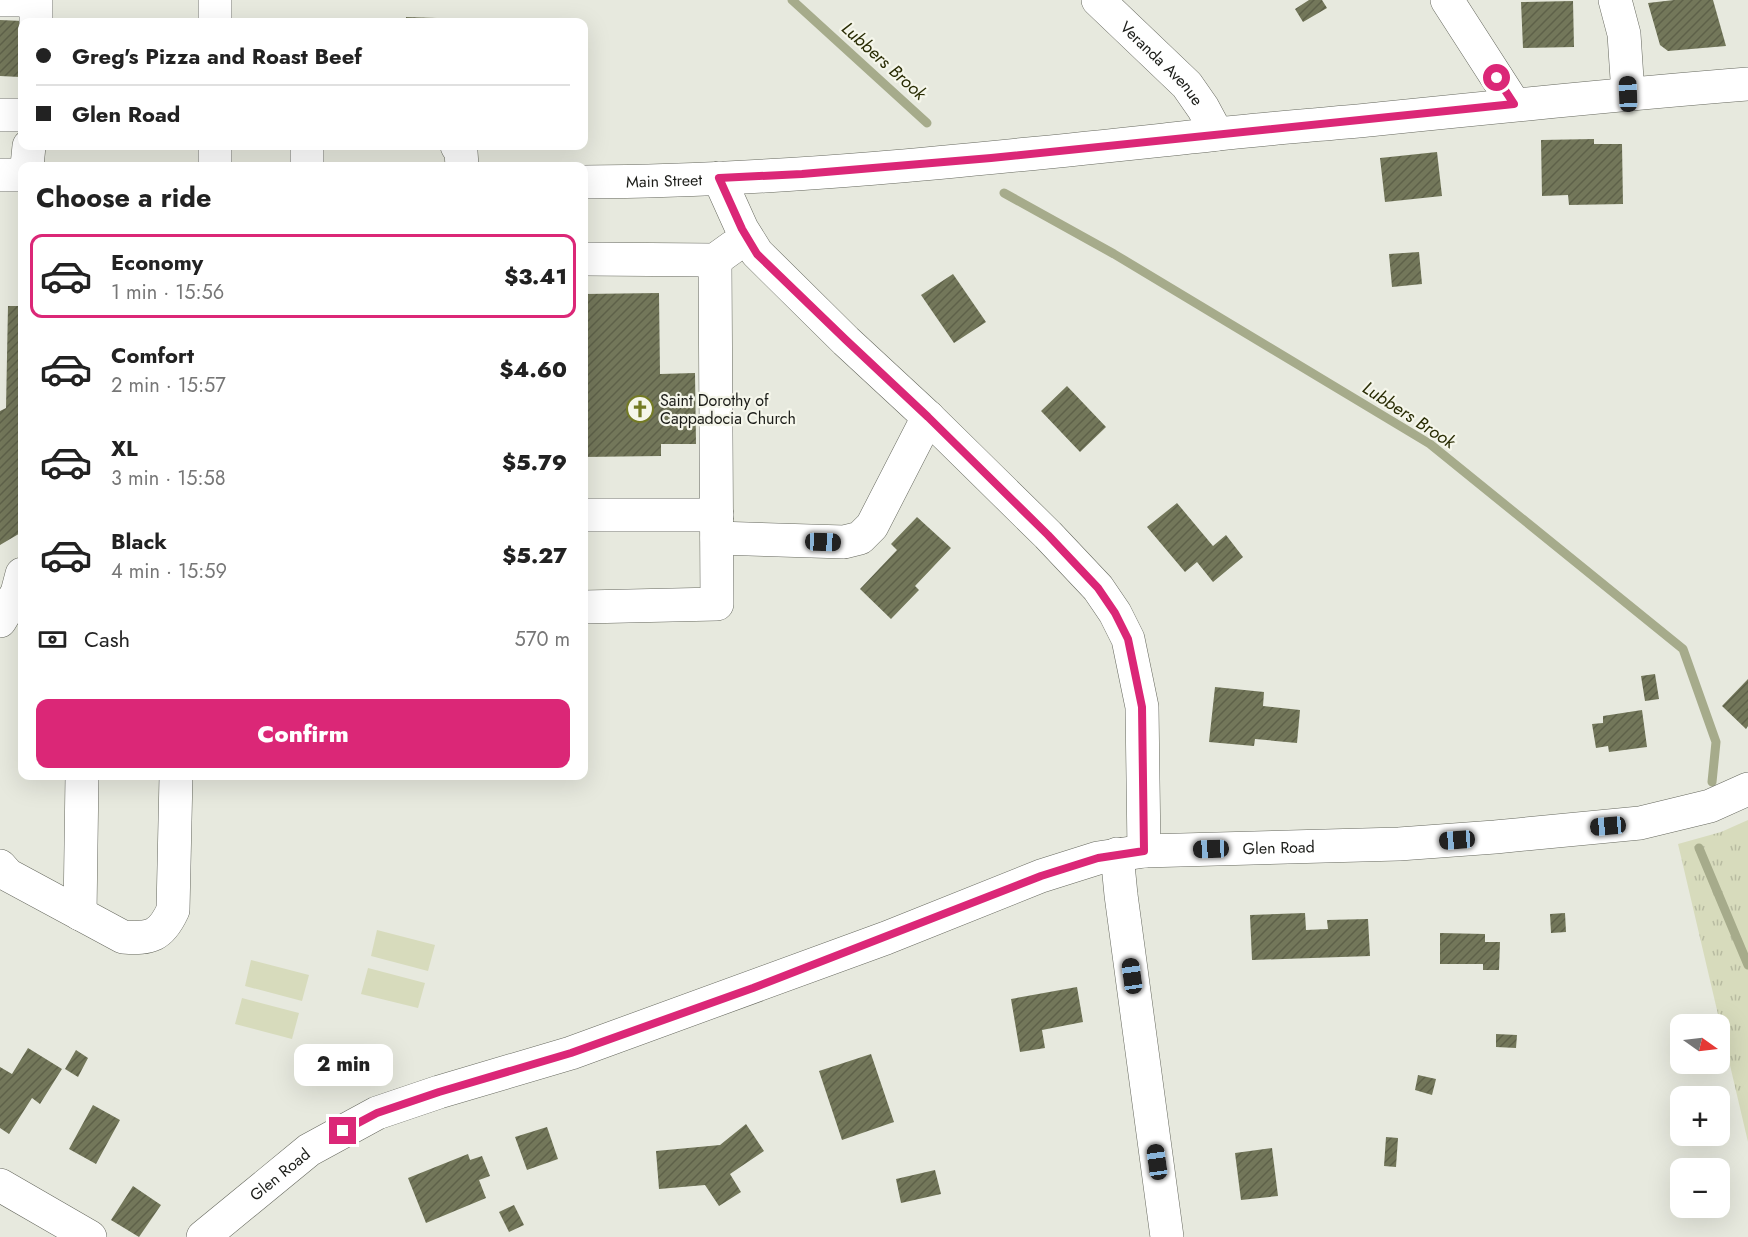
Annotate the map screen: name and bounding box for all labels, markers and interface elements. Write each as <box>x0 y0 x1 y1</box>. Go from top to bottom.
water label: Lubbers Brook <box>836 16 933 107</box>
street label: Veranda Avenue <box>1115 16 1209 110</box>
text: Greg's Pizza and Roast Beef <box>72 40 362 72</box>
route start <box>1483 64 1510 91</box>
car <box>1618 76 1638 112</box>
text: Glen Road <box>72 98 180 130</box>
street label: Main Street <box>626 168 703 193</box>
text: Choose a ride <box>36 178 211 217</box>
text: Economy <box>111 246 203 278</box>
icon: car <box>39 249 93 303</box>
text: $3.41 <box>504 260 567 292</box>
text: 1 min · 15:56 <box>111 278 224 307</box>
text: Comfort <box>111 339 194 371</box>
icon: car <box>39 342 93 396</box>
text: $4.60 <box>499 353 567 385</box>
text: 2 min · 15:57 <box>111 371 226 400</box>
water label: Lubbers Brook <box>1357 375 1462 456</box>
place label: Saint Dorothy of Cappadocia Church <box>660 389 796 430</box>
church icon: Saint Dorothy of Cappadocia Church <box>625 394 655 424</box>
text: XL <box>111 432 138 464</box>
icon: car <box>39 435 93 489</box>
text: $5.79 <box>502 446 567 478</box>
text: 3 min · 15:58 <box>111 464 226 493</box>
text: Black <box>111 525 167 557</box>
icon: car <box>39 528 93 582</box>
car <box>805 532 841 552</box>
text: $5.27 <box>502 539 567 571</box>
text: 4 min · 15:59 <box>111 557 227 586</box>
icon: cash <box>36 623 69 656</box>
text: Cash <box>84 623 130 655</box>
text: 570 m <box>515 625 570 654</box>
button: Confirm <box>36 699 570 768</box>
car <box>1589 815 1627 837</box>
car <box>1438 830 1476 850</box>
street label: Glen Road <box>1242 835 1315 860</box>
car <box>1193 839 1229 859</box>
car <box>1121 957 1143 995</box>
north arrow <box>1670 1014 1730 1074</box>
map controls <box>1670 1014 1730 1218</box>
callout: 2 min <box>294 1044 392 1086</box>
text: 2 min <box>317 1050 370 1079</box>
button: + <box>1670 1086 1730 1146</box>
route end <box>329 1117 356 1144</box>
street label: Glen Road <box>244 1142 315 1206</box>
car <box>1146 1143 1168 1181</box>
button: − <box>1670 1158 1730 1218</box>

